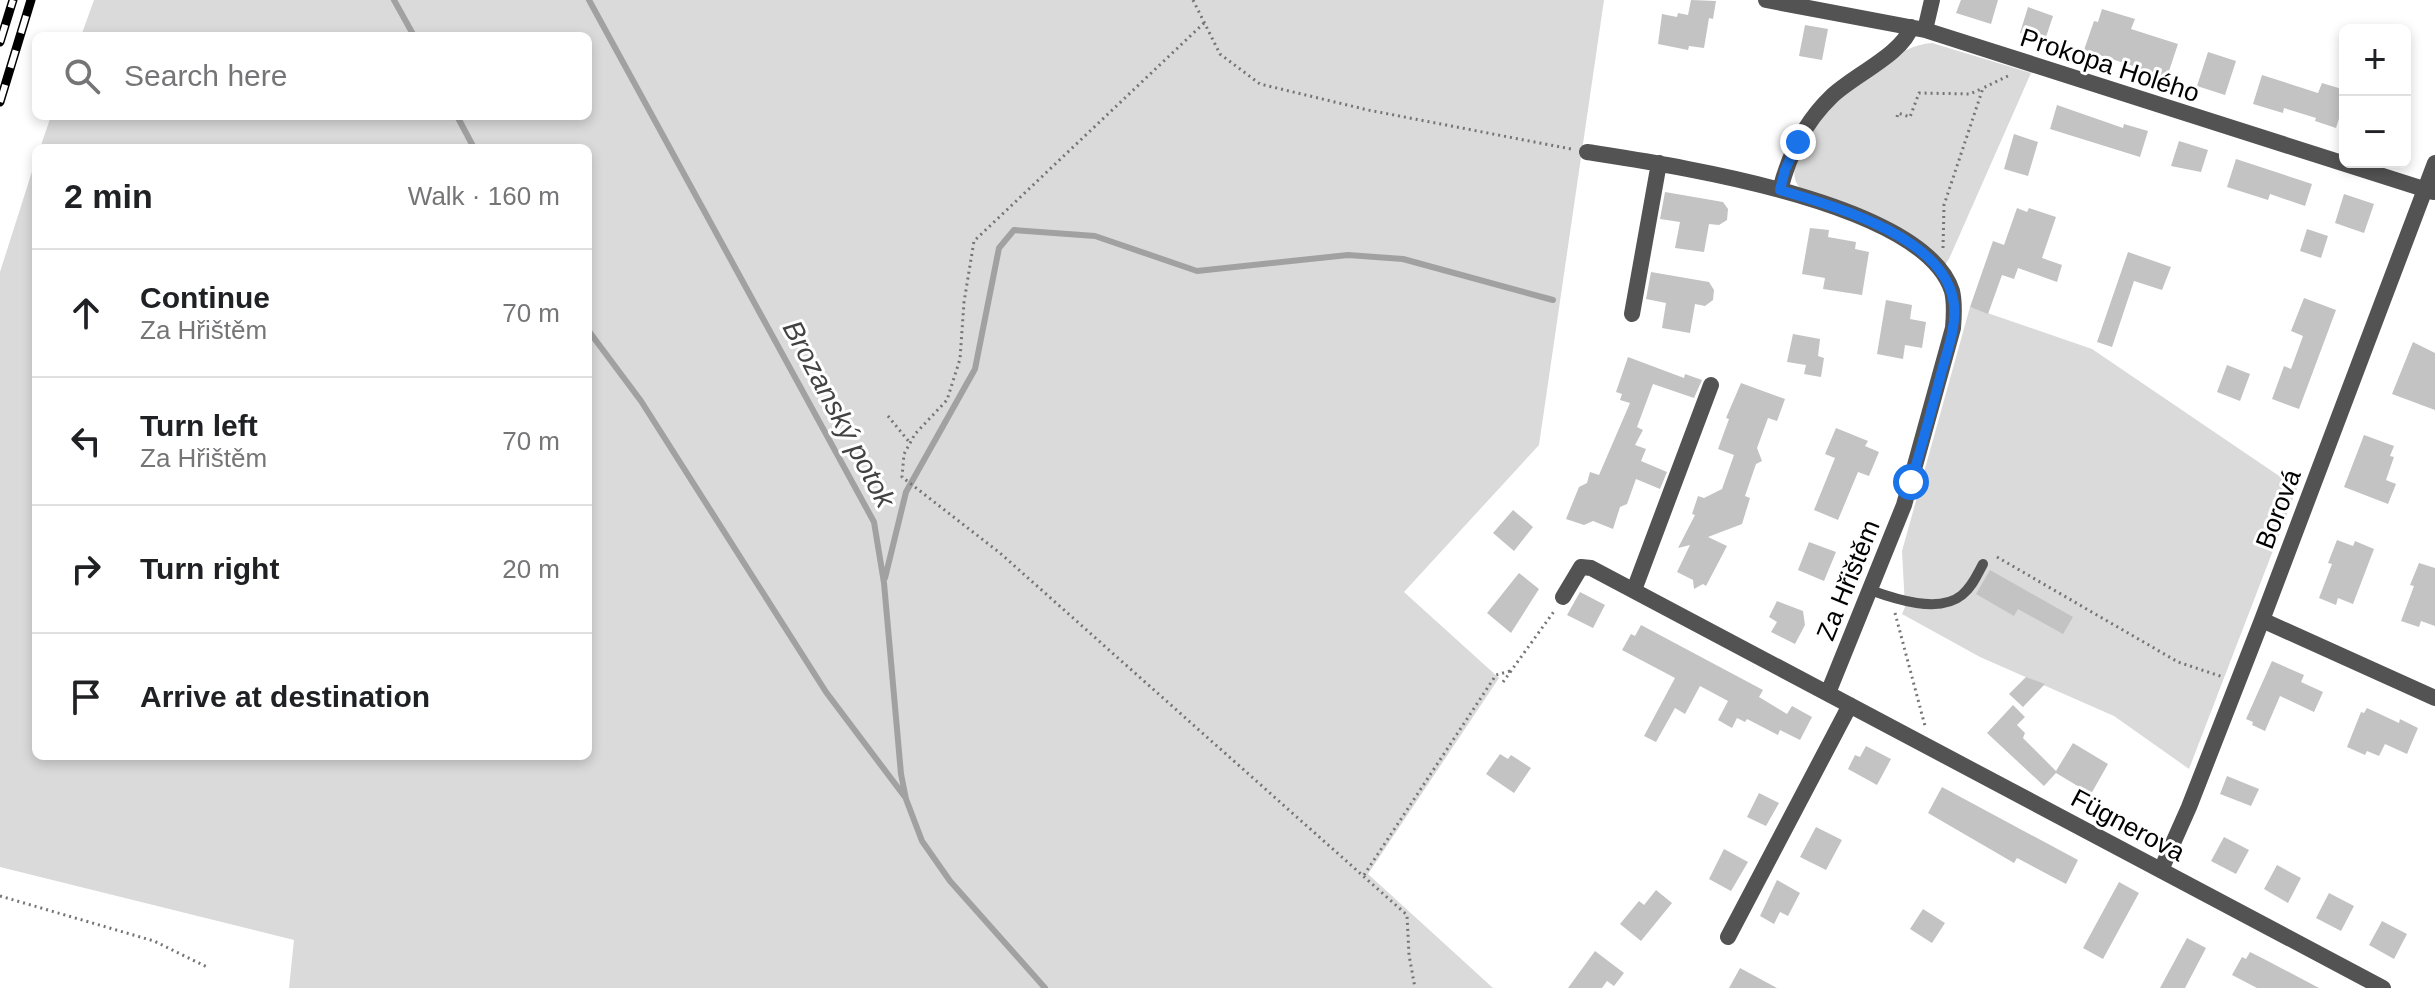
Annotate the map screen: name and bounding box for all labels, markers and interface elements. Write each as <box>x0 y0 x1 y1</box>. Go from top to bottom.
street label: Prokopa Holého <box>2017 22 2203 108</box>
map controls <box>2339 24 2411 168</box>
button: + <box>2339 24 2411 96</box>
search box <box>32 32 592 120</box>
icon: search <box>60 54 104 98</box>
text: Search here <box>124 59 287 92</box>
button: − <box>2339 96 2411 168</box>
route end <box>1780 124 1816 160</box>
text: 2 min <box>64 177 153 215</box>
text: Walk · 160 m <box>408 181 560 211</box>
text: Continue <box>140 281 270 314</box>
icon: ahead <box>64 291 108 335</box>
text: 70 m <box>502 298 560 328</box>
text: Za Hřištěm <box>140 315 267 345</box>
water label: Brozanský potok <box>777 315 902 514</box>
text: Turn left <box>140 409 258 442</box>
icon: left <box>64 419 108 463</box>
text: 70 m <box>502 426 560 456</box>
text: Za Hřištěm <box>140 443 267 473</box>
route start <box>1893 464 1929 500</box>
street label: Borová <box>2249 465 2307 553</box>
street label: Za Hřištěm <box>1810 515 1886 645</box>
icon: right <box>64 547 108 591</box>
text: Turn right <box>140 552 279 585</box>
text: 20 m <box>502 554 560 584</box>
icon: arrive <box>64 675 108 719</box>
text: Arrive at destination <box>140 680 430 713</box>
street label: Fügnerova <box>2066 783 2190 868</box>

